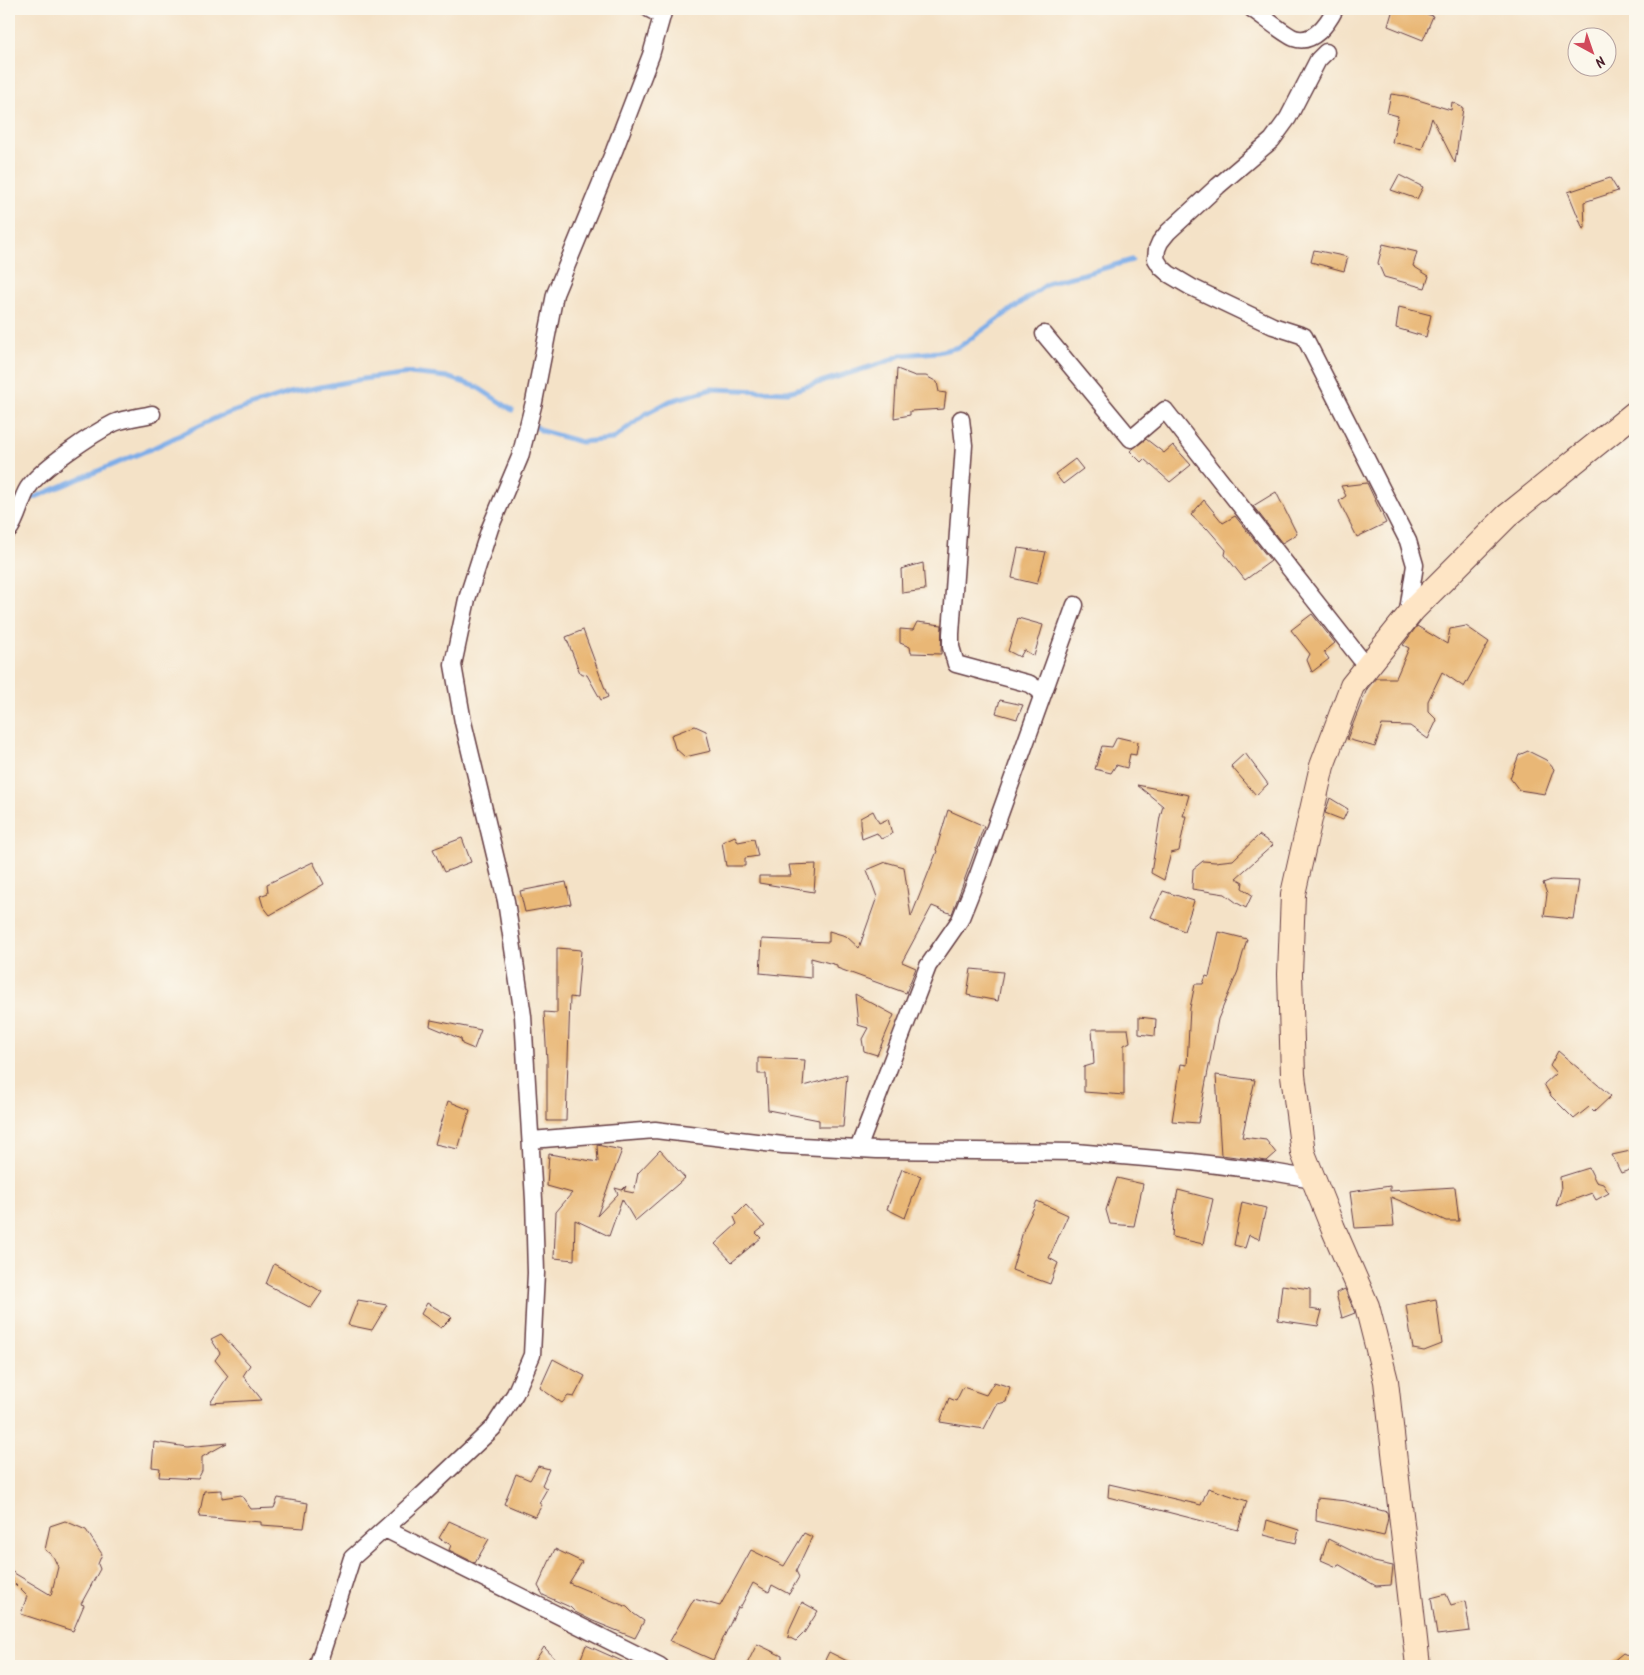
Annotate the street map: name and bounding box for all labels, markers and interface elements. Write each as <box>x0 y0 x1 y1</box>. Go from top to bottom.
north arrow <box>1566 28 1616 78</box>
text: N <box>1589 50 1610 73</box>

